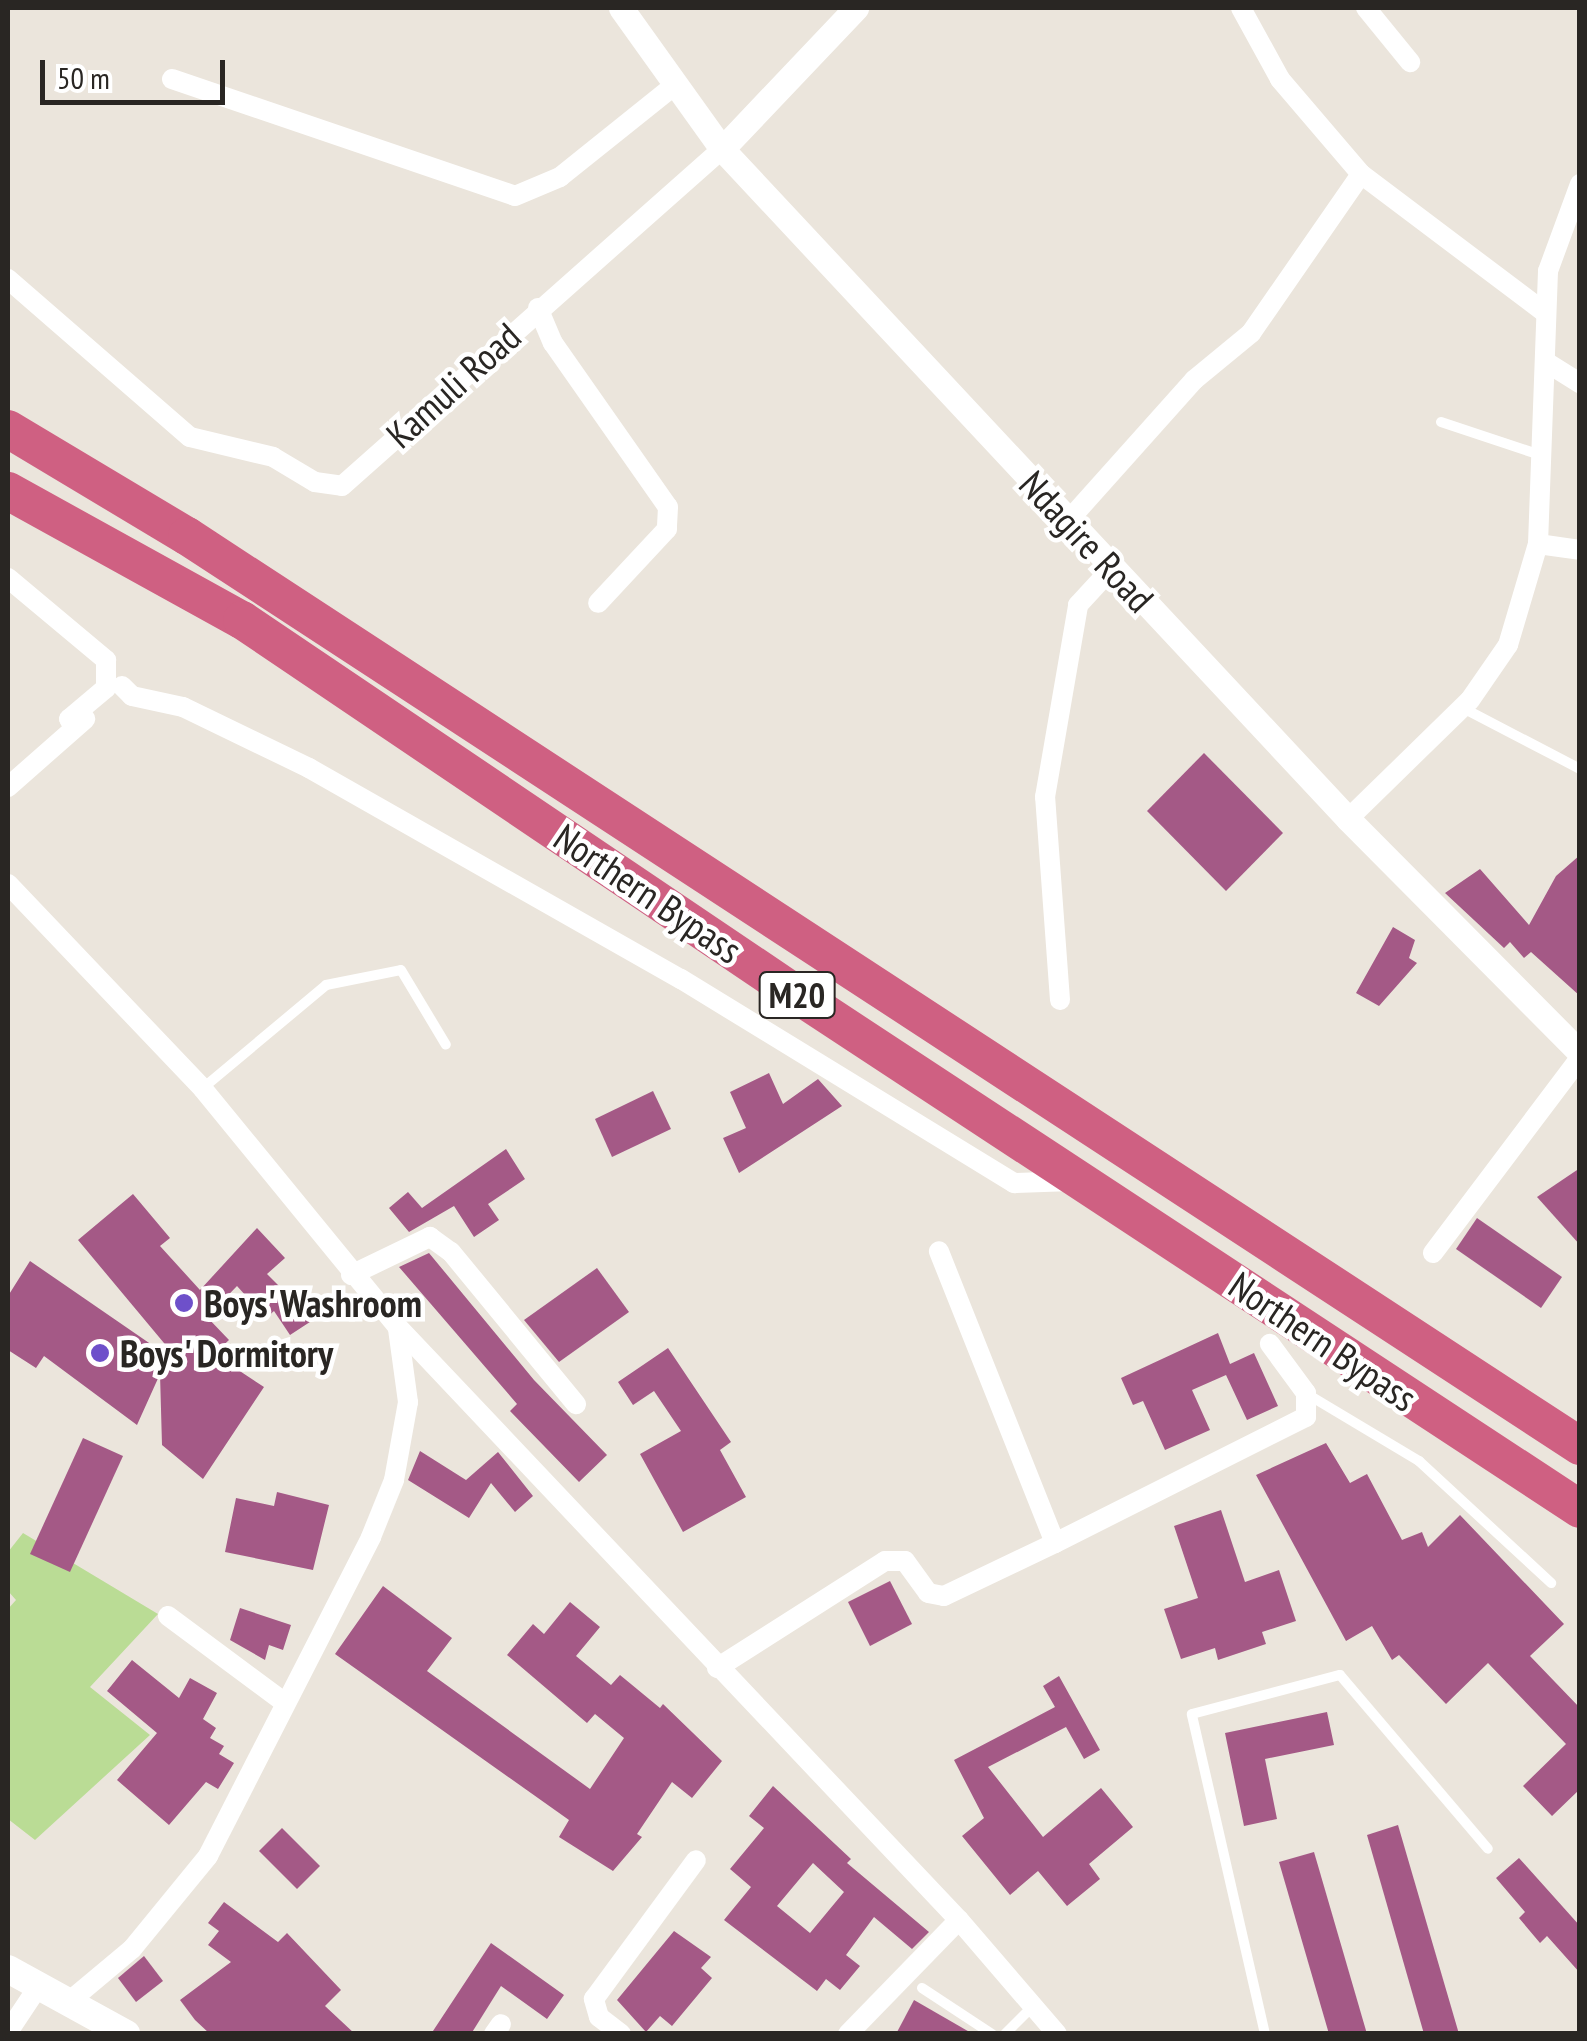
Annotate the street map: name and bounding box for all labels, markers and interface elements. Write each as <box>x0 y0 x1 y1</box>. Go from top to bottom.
scale bar <box>45 40 230 102</box>
text: 50 m <box>57 58 110 97</box>
street label: Kamuli Road <box>377 313 529 457</box>
street label: Ndagire Road <box>1010 461 1164 621</box>
street label: Northern Bypass <box>546 814 750 972</box>
road number: M20 <box>757 965 837 1025</box>
street label: Northern Bypass <box>1221 1262 1425 1420</box>
place label: Boys' Washroom <box>204 1280 426 1326</box>
marker: Boys' Washroom <box>173 1292 195 1314</box>
place label: Boys' Dormitory <box>120 1330 336 1376</box>
marker: Boys' Dormitory <box>89 1342 111 1364</box>

